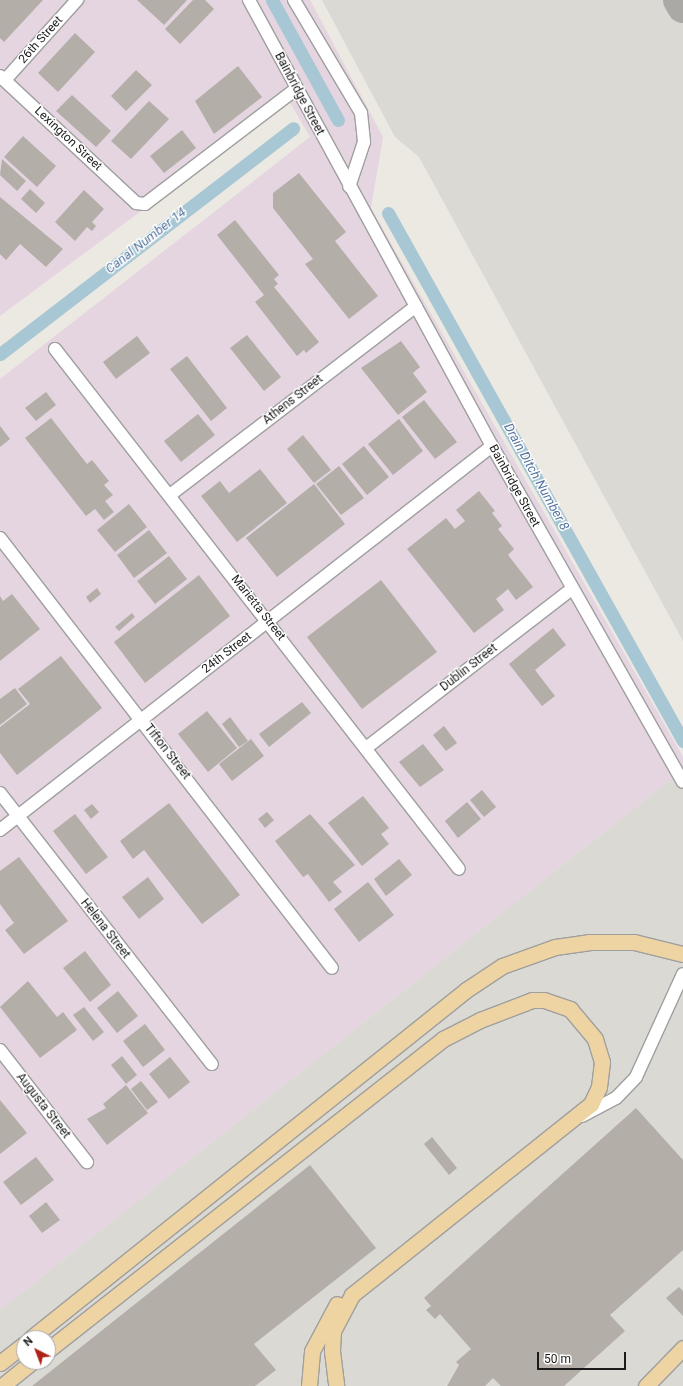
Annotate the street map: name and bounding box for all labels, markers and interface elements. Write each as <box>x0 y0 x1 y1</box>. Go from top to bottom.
street label: 26th Street <box>16 13 66 67</box>
street label: Bainbridge Street <box>271 50 327 138</box>
street label: Lexington Street <box>31 104 105 174</box>
water label: Canal Number 14 <box>103 205 189 277</box>
street label: Athens Street <box>260 372 326 428</box>
water label: Drain Ditch Number 8 <box>500 421 572 533</box>
street label: Bainbridge Street <box>485 442 543 530</box>
street label: Marietta Street <box>228 572 288 644</box>
street label: 24th Street <box>199 629 255 677</box>
street label: Dublin Street <box>438 641 500 695</box>
street label: Tifton Street <box>141 721 193 783</box>
street label: Helena Street <box>77 896 133 962</box>
street label: Augusta Street <box>13 1070 73 1142</box>
north arrow <box>16 1330 56 1370</box>
text: N <box>21 1334 36 1349</box>
scale bar <box>539 1344 628 1370</box>
text: 50 m <box>544 1352 571 1366</box>

